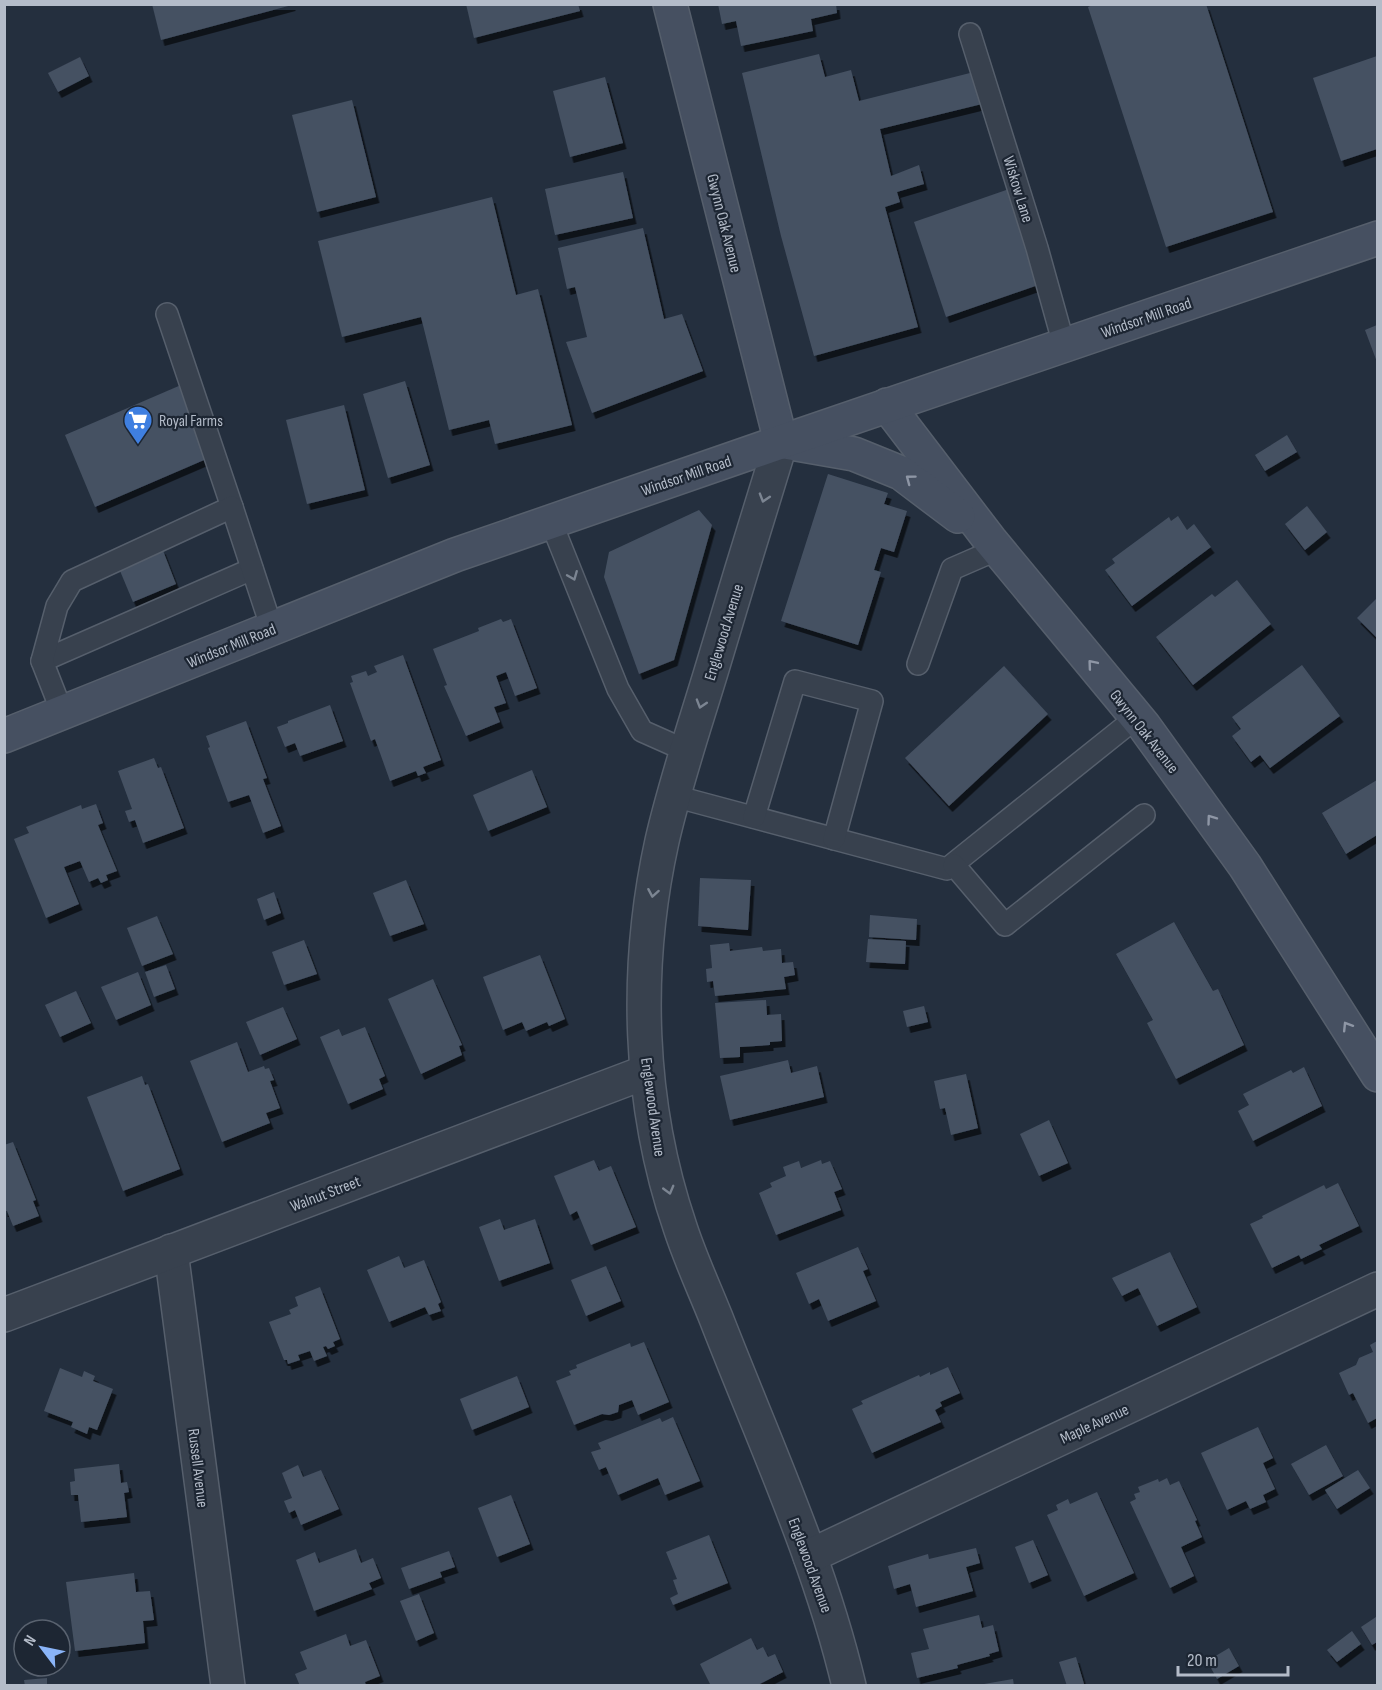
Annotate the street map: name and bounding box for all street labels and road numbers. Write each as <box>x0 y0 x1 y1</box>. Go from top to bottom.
street label: Wiskow Lane <box>998 154 1037 225</box>
street label: Gwynn Oak Avenue <box>702 172 745 275</box>
street label: Windsor Mill Road <box>1099 294 1194 343</box>
street label: Windsor Mill Road <box>639 452 734 501</box>
street label: Englewood Avenue <box>701 582 748 683</box>
street label: Windsor Mill Road <box>184 620 279 673</box>
street label: Gwynn Oak Avenue <box>1105 686 1182 778</box>
street label: Englewood Avenue <box>636 1057 669 1158</box>
street label: Walnut Street <box>288 1172 364 1217</box>
street label: Maple Avenue <box>1057 1400 1132 1448</box>
street label: Russell Avenue <box>183 1428 212 1509</box>
street label: Englewood Avenue <box>784 1515 836 1616</box>

